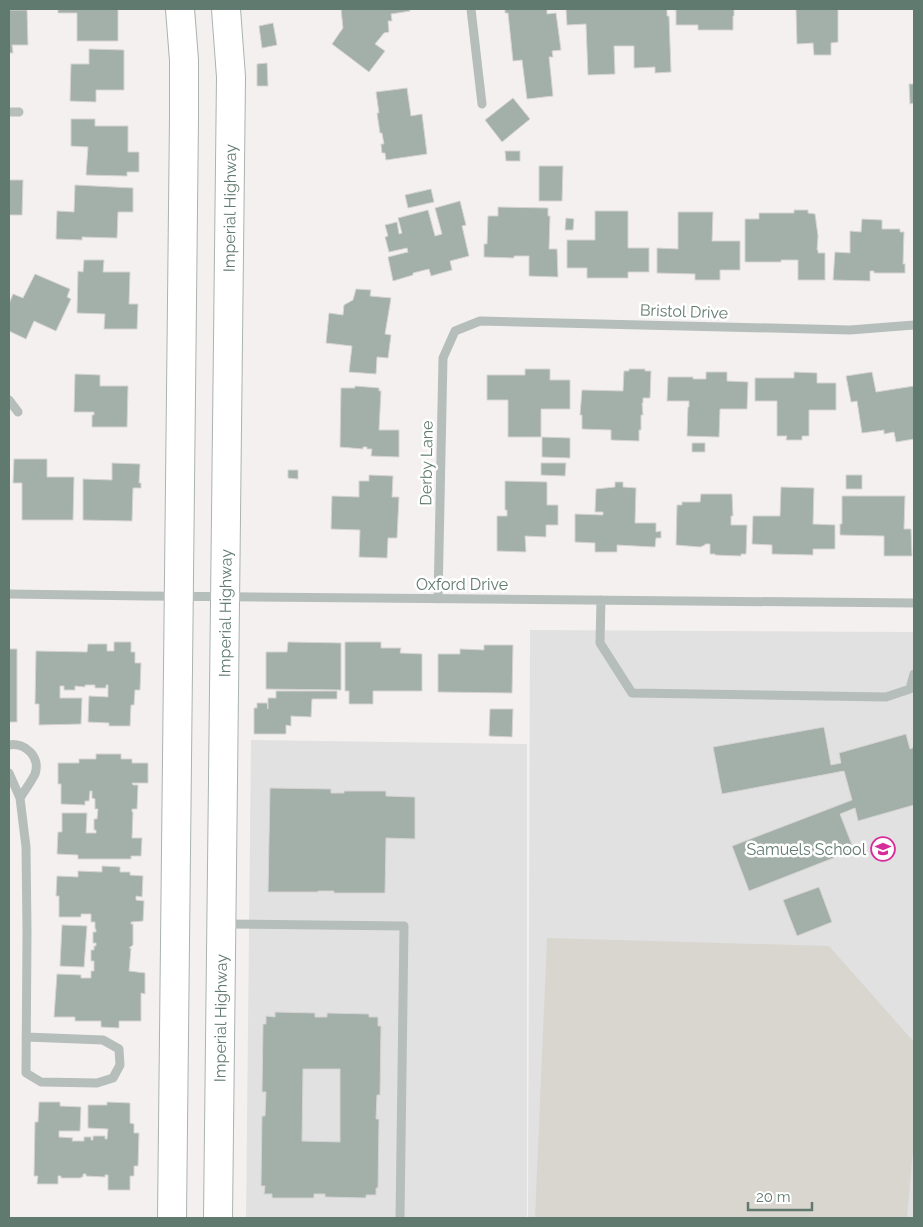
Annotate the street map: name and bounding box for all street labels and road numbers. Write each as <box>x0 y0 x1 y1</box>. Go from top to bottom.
street label: Imperial Highway <box>220 144 240 272</box>
street label: Bristol Drive <box>639 300 728 323</box>
street label: Derby Lane <box>416 420 437 506</box>
street label: Imperial Highway <box>215 549 236 677</box>
street label: Oxford Drive <box>416 575 508 594</box>
street label: Imperial Highway <box>211 954 231 1082</box>

